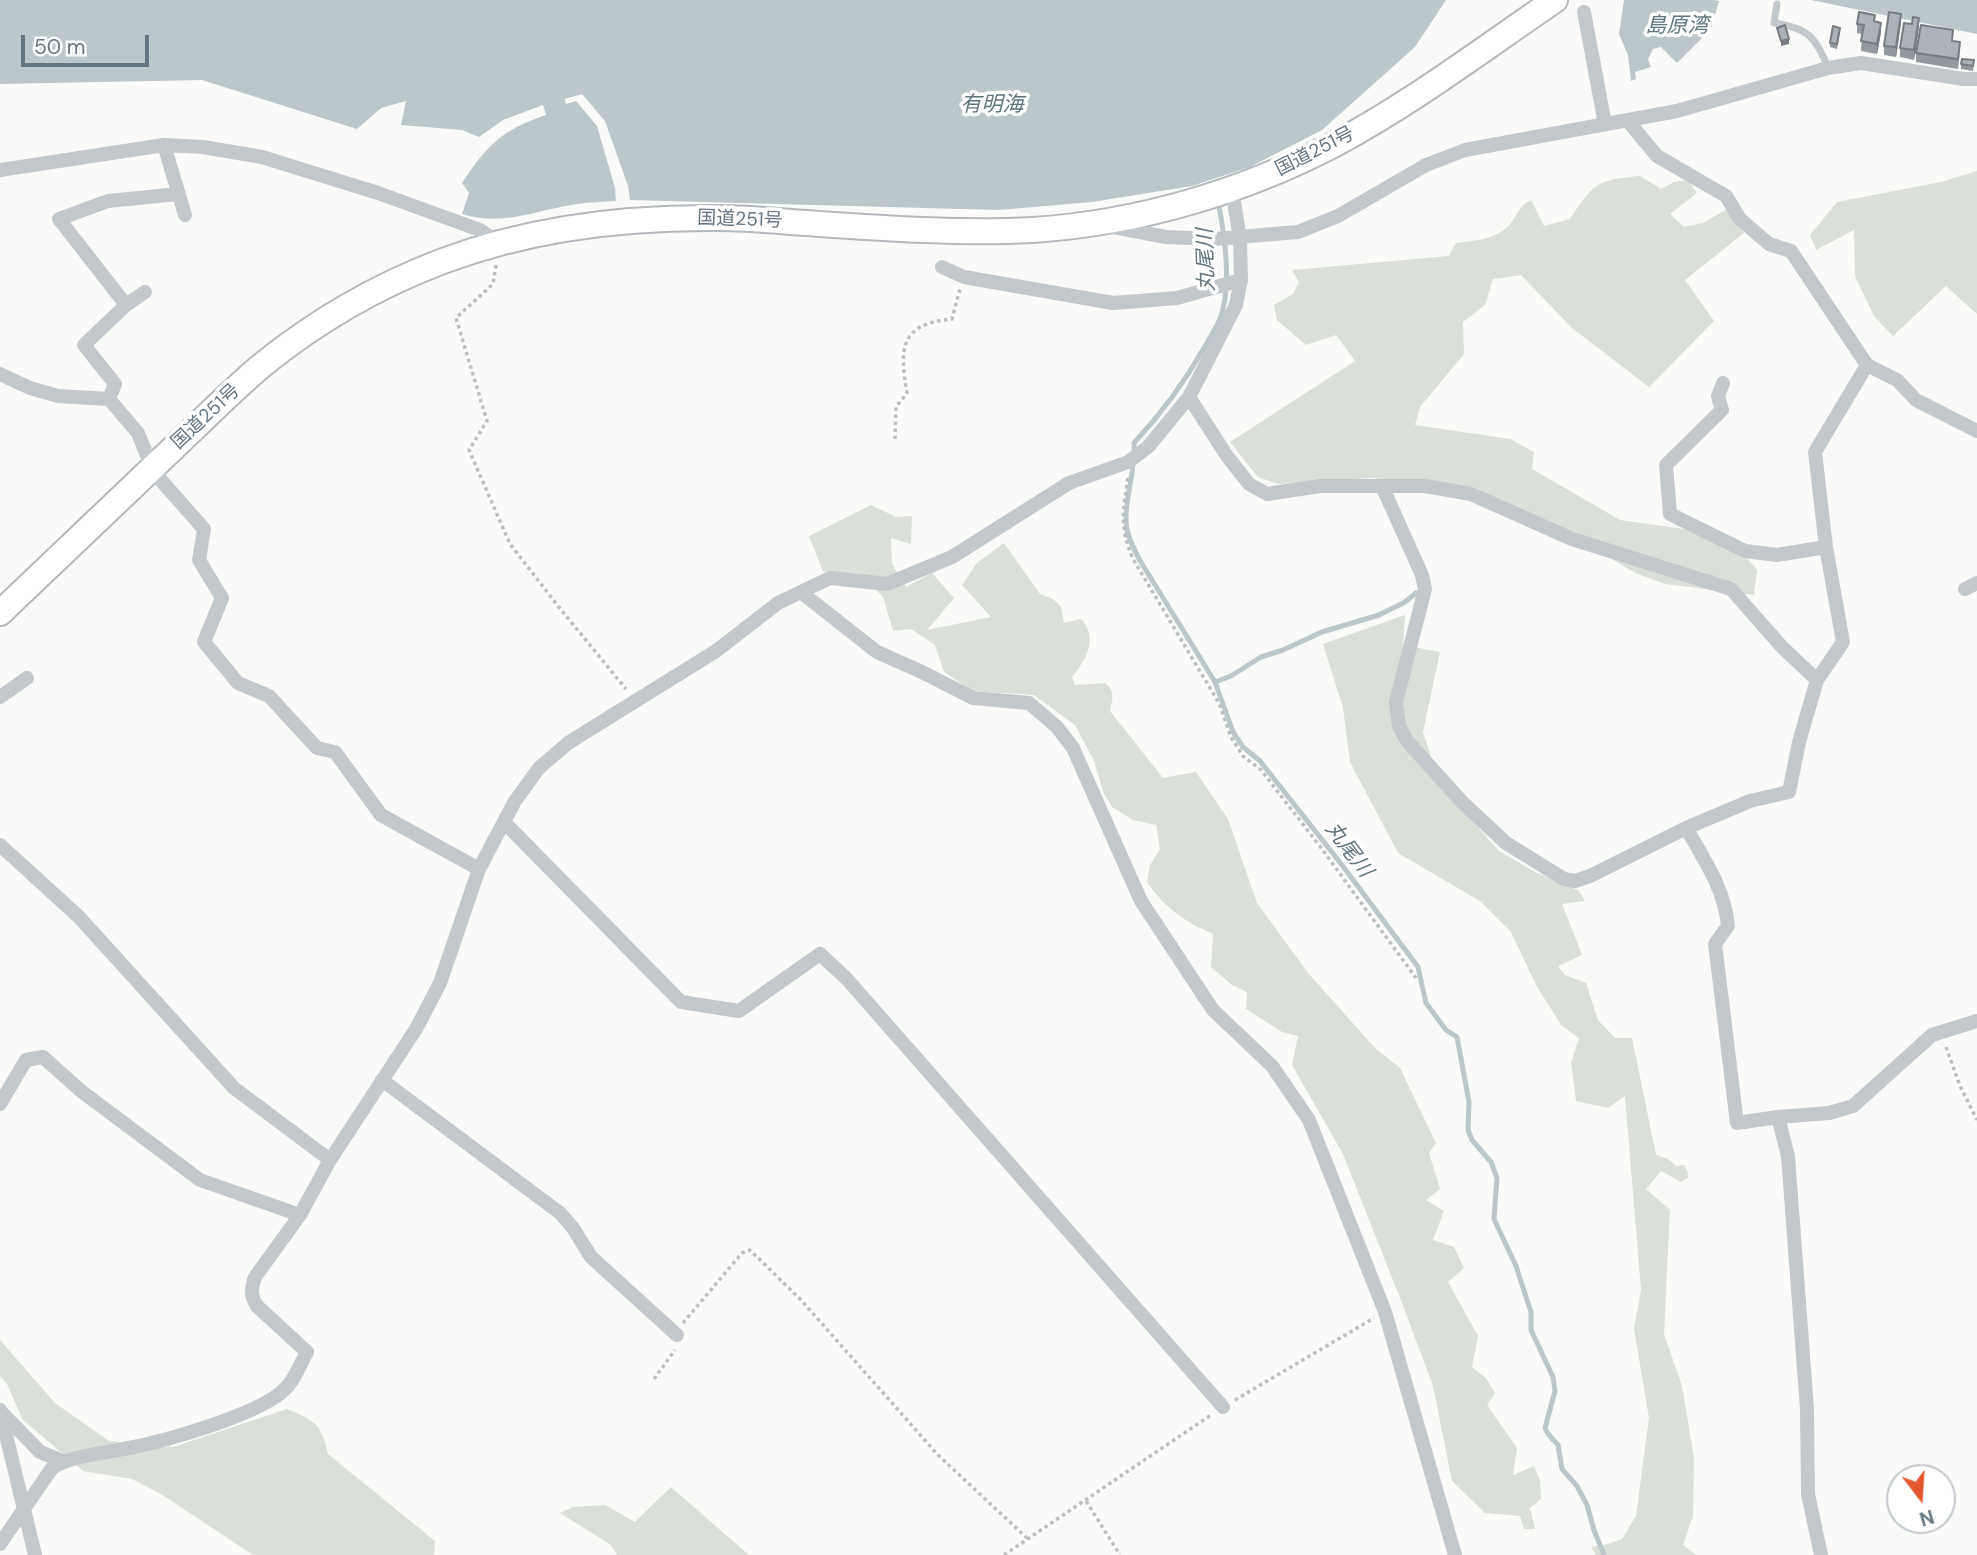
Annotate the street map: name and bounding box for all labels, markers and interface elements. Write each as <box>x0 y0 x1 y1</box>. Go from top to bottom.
water label: 島原湾 <box>1646 13 1708 39</box>
scale bar <box>24 21 152 65</box>
text: 50 m <box>34 33 85 61</box>
water label: 有明海 <box>961 92 1023 118</box>
street label: 国道251号 <box>1272 122 1358 182</box>
street label: 国道251号 <box>697 207 783 233</box>
water label: 丸尾川 <box>1193 228 1221 292</box>
street label: 国道251号 <box>167 380 245 454</box>
water label: 丸尾川 <box>1319 817 1377 883</box>
north arrow <box>1886 1464 1956 1534</box>
text: N <box>1916 1504 1937 1532</box>

